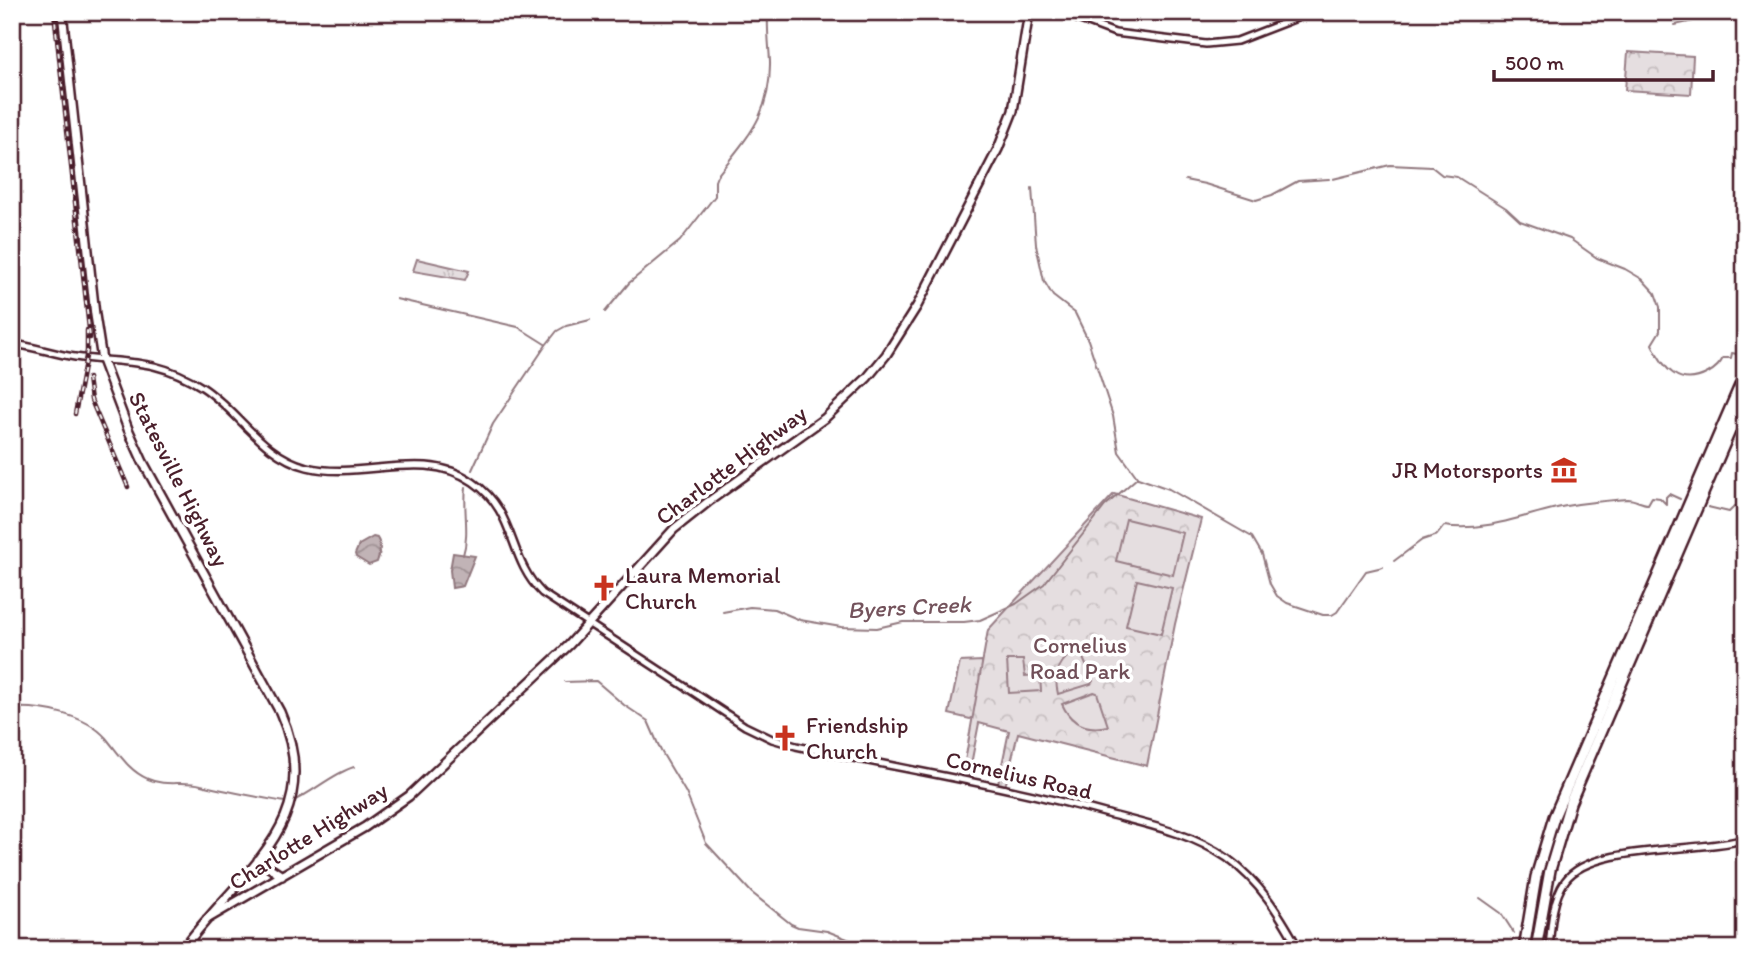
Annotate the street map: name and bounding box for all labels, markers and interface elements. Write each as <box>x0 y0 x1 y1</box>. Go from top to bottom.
scale bar <box>1494 38 1713 82</box>
text: 500 m <box>1505 50 1565 75</box>
street label: Statesville Highway <box>123 387 235 571</box>
street label: Charlotte Highway <box>650 399 812 531</box>
museum icon: JR Motorsports <box>1549 455 1579 485</box>
place label: JR Motorsports <box>1392 456 1543 484</box>
place label: Laura Memorial Church <box>625 561 781 615</box>
church icon: Laura Memorial Church <box>589 573 619 603</box>
water label: Byers Creek <box>847 589 973 624</box>
park label: Cornelius Road Park <box>1030 631 1130 685</box>
place label: Friendship Church <box>806 711 908 765</box>
church icon: Friendship Church <box>770 723 800 753</box>
street label: Cornelius Road <box>943 745 1095 805</box>
street label: Charlotte Highway <box>224 776 393 896</box>

